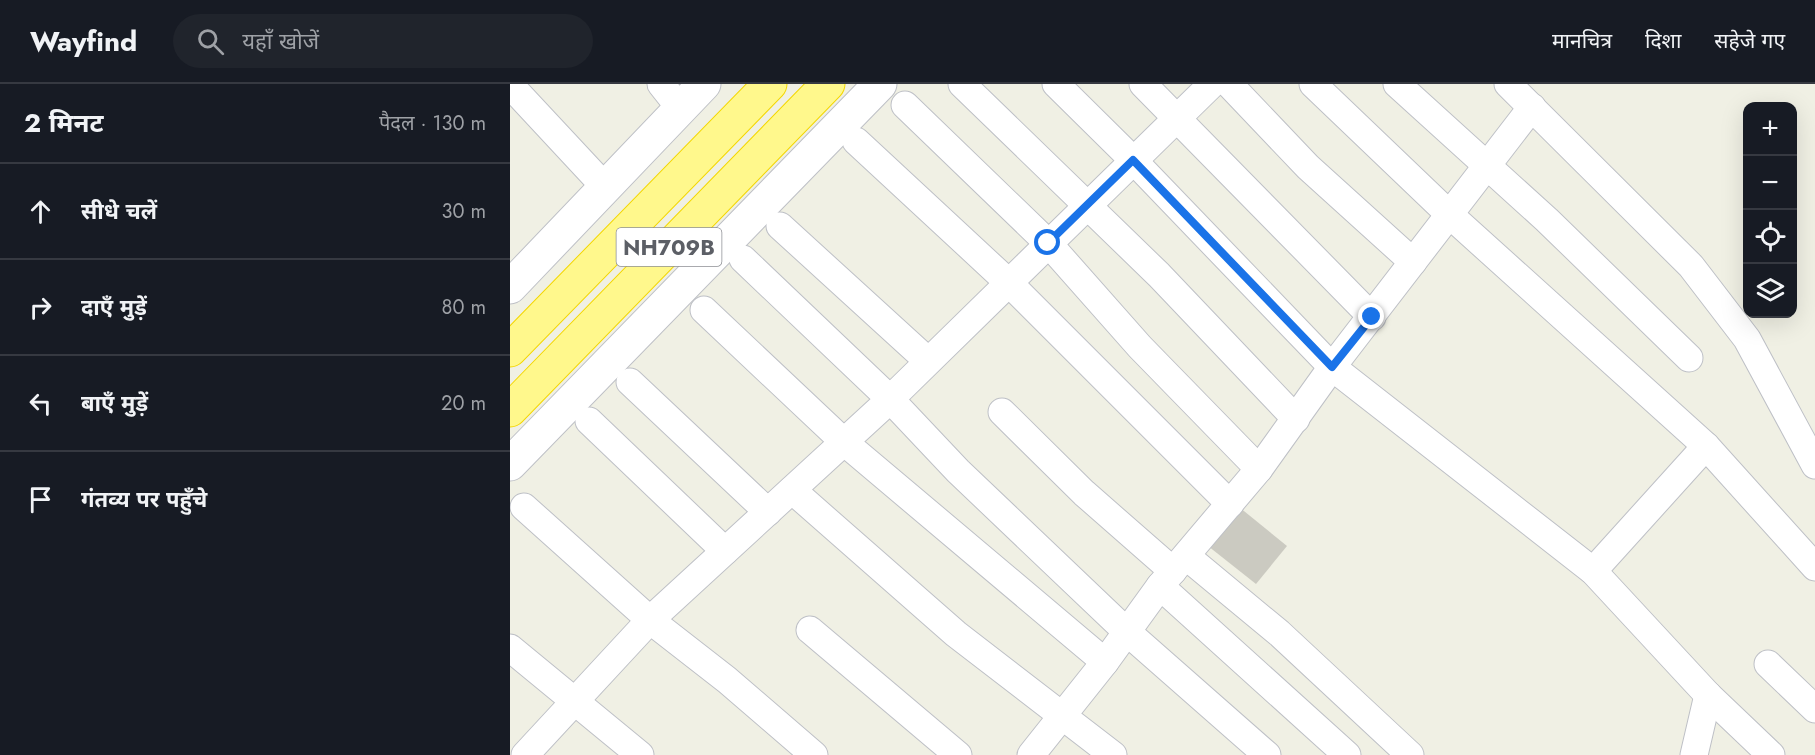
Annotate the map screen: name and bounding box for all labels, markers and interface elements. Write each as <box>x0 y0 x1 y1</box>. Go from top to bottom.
search box <box>173 14 593 68</box>
text: Wayfind <box>30 21 137 62</box>
icon: search <box>194 25 227 58</box>
text: यहाँ खोजें <box>242 25 319 57</box>
text: मानचित्र <box>1552 26 1612 56</box>
text: दिशा <box>1645 26 1681 56</box>
text: सहेजे गए <box>1714 26 1785 56</box>
map controls <box>1743 102 1797 318</box>
button: + <box>1743 102 1797 156</box>
text: 2 मिनट <box>24 104 103 142</box>
text: पैदल · 130 m <box>379 109 486 138</box>
button: − <box>1743 156 1797 210</box>
icon: ahead <box>24 195 57 228</box>
text: सीधे चलें <box>81 195 157 227</box>
text: 30 m <box>441 197 486 226</box>
button: locate <box>1743 210 1797 264</box>
road number: NH709B <box>616 228 722 266</box>
route start <box>1034 229 1060 255</box>
button: layers <box>1743 264 1797 318</box>
icon: right <box>24 291 57 324</box>
text: दाएँ मुड़ें <box>81 291 147 323</box>
text: 80 m <box>441 293 486 322</box>
route end <box>1358 303 1384 329</box>
icon: left <box>24 387 57 420</box>
text: बाएँ मुड़ें <box>81 387 148 419</box>
text: 20 m <box>441 389 486 418</box>
icon: arrive <box>24 483 57 516</box>
text: गंतव्य पर पहुँचे <box>81 483 207 515</box>

